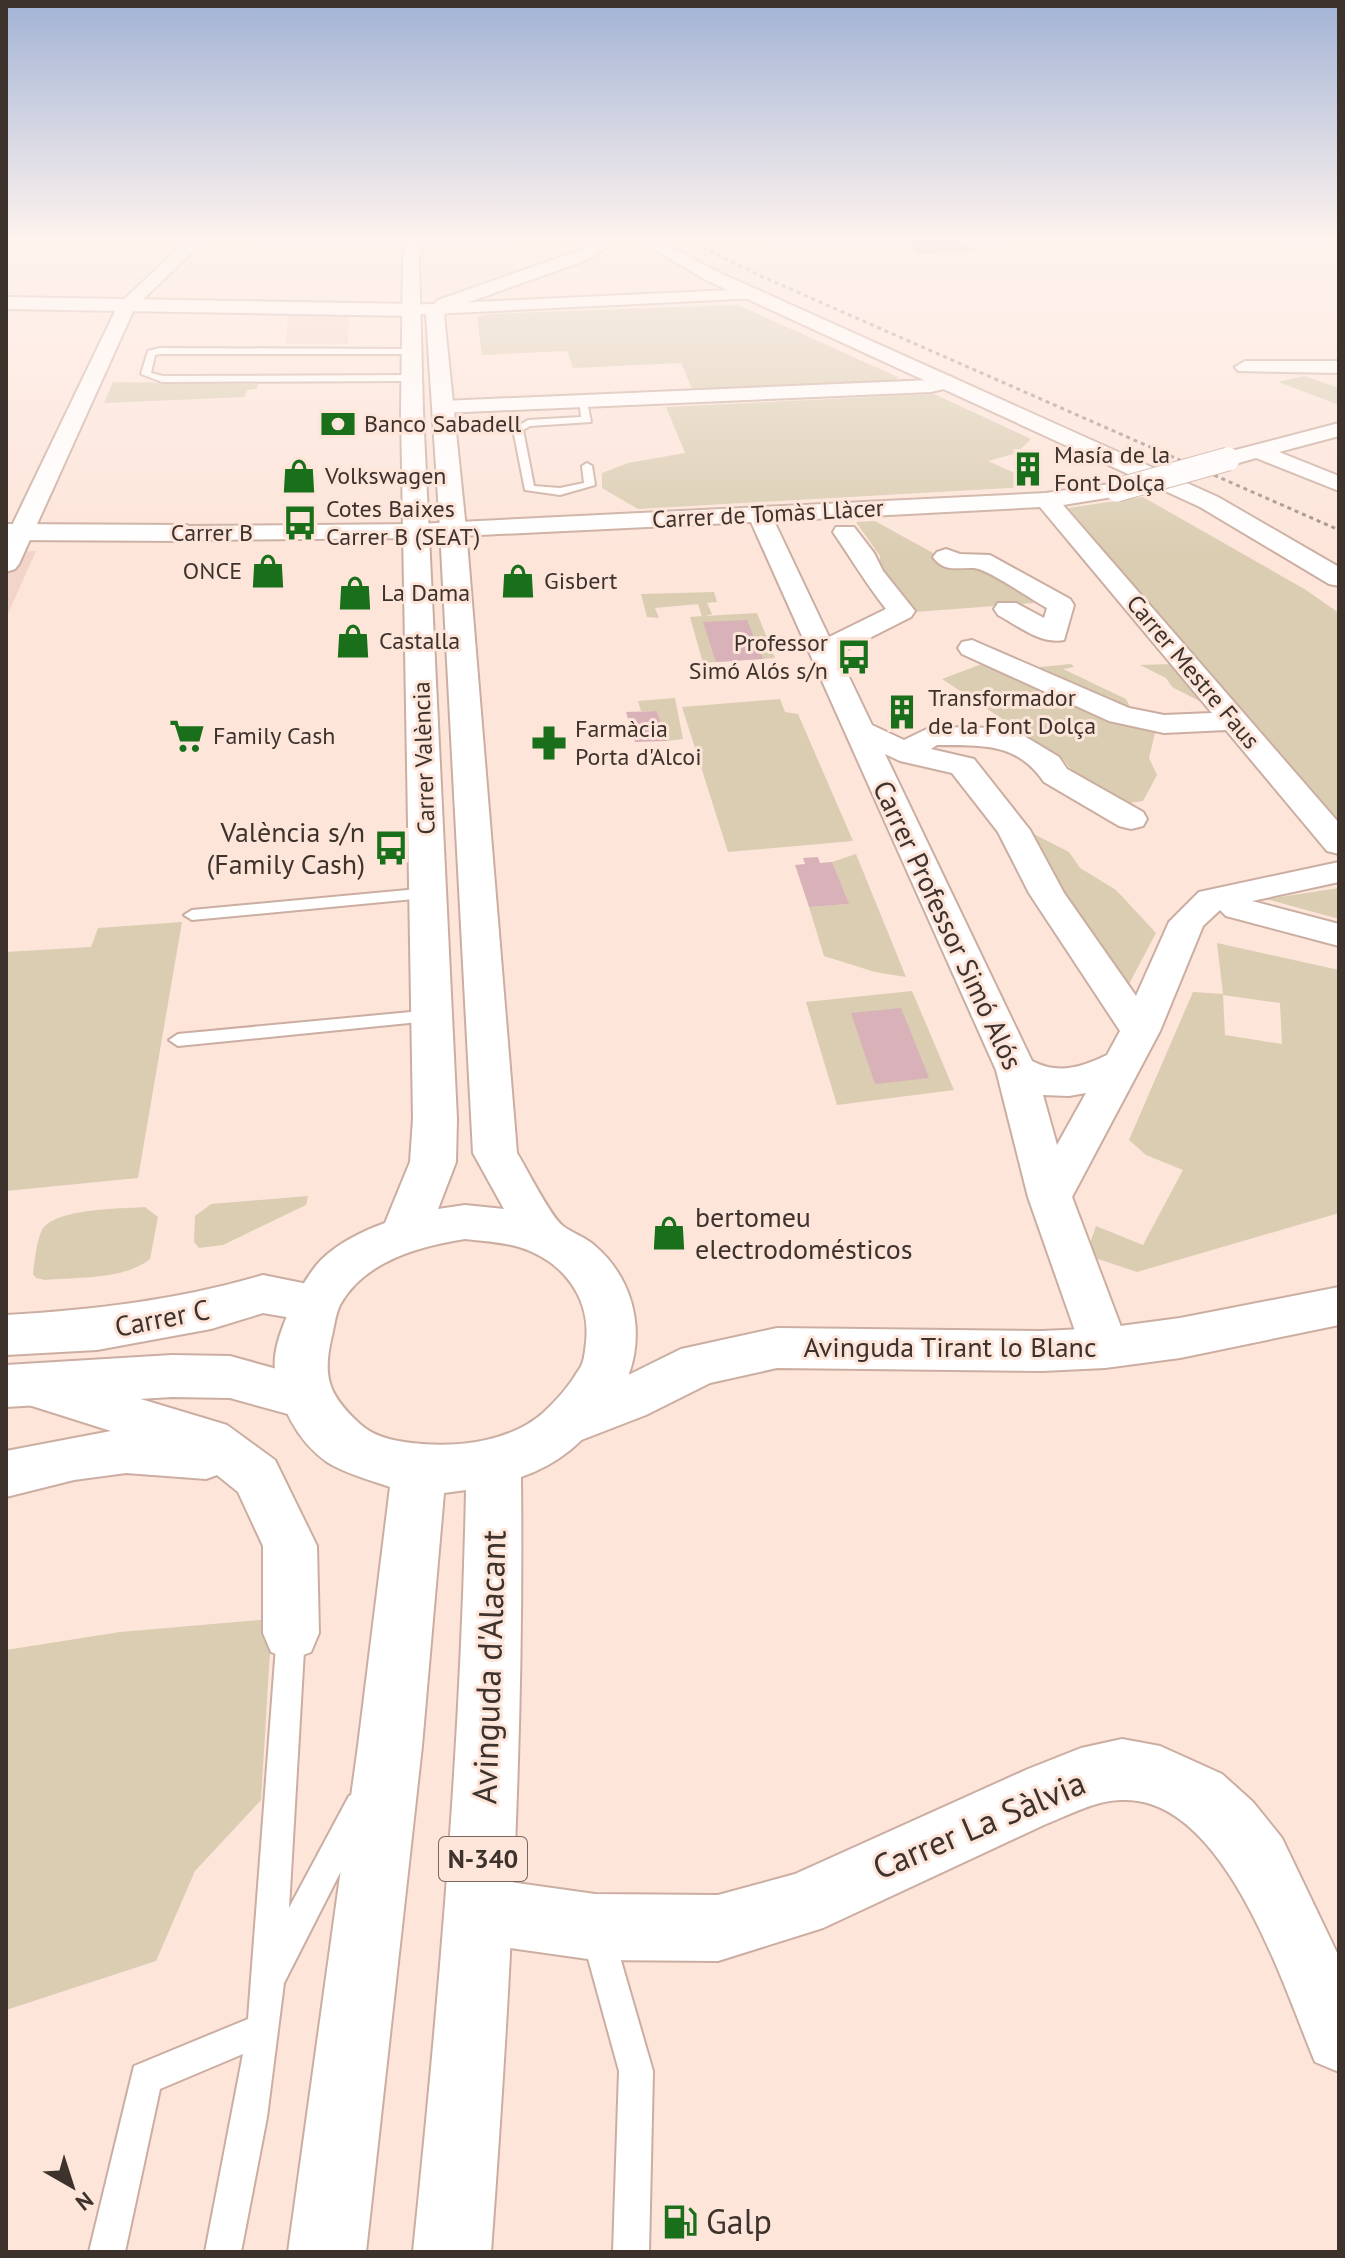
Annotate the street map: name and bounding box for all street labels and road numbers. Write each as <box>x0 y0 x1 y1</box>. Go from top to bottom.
street label: Carrer de Tomàs Llàcer <box>651 492 885 535</box>
street label: Carrer B <box>171 517 253 548</box>
street label: Carrer Mestre Faus <box>1120 588 1267 755</box>
street label: Carrer València <box>405 681 442 835</box>
street label: Carrer Professor Simó Alós <box>865 774 1032 1075</box>
street label: Carrer C <box>111 1290 212 1345</box>
street label: Avinguda Tirant lo Blanc <box>803 1328 1097 1365</box>
street label: Avinguda d'Alacant <box>461 1529 515 1805</box>
street label: Carrer La Sàlvia <box>866 1760 1092 1889</box>
road number: N-340 <box>439 1837 527 1881</box>

